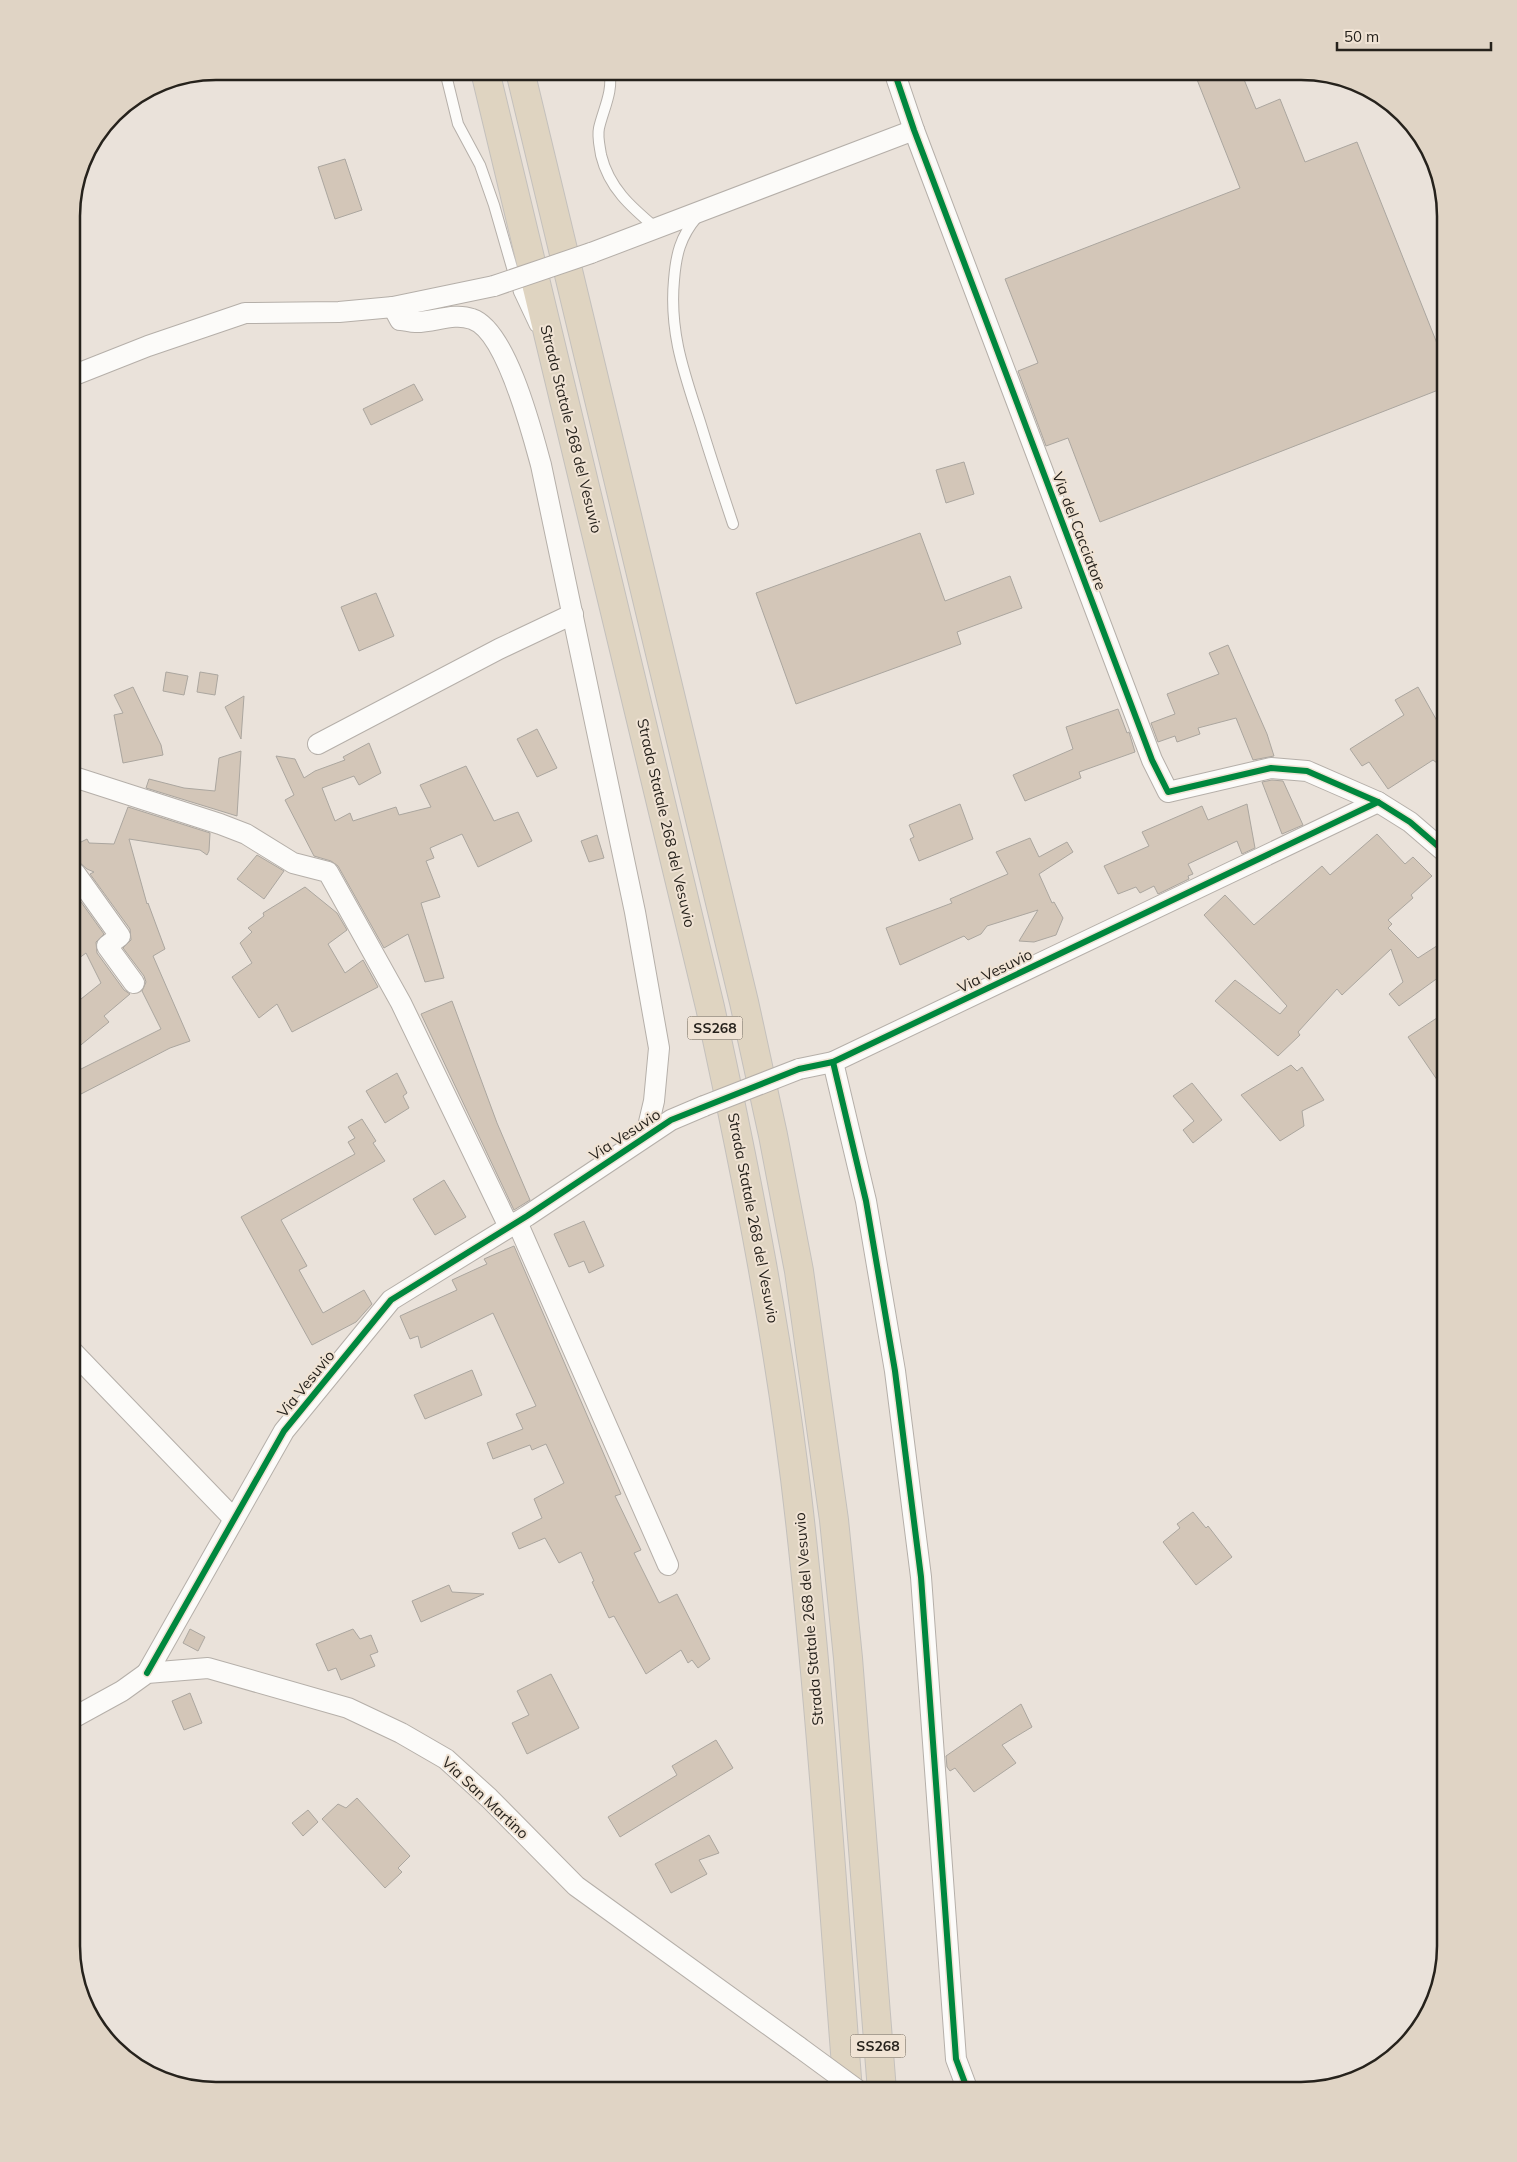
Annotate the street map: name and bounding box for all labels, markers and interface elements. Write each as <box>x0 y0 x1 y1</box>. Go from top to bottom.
scale bar <box>1337 20 1491 52</box>
text: 50 m <box>1344 27 1379 46</box>
street label: Strada Statale 268 del Vesuvio <box>536 323 607 535</box>
street label: Via del Cacciatore <box>1048 469 1111 593</box>
street label: Strada Statale 268 del Vesuvio <box>633 717 700 929</box>
street label: Via Vesuvio <box>954 944 1035 997</box>
road number: SS268 <box>688 1016 742 1040</box>
street label: Via Vesuvio <box>586 1105 664 1165</box>
street label: Strada Statale 268 del Vesuvio <box>724 1111 783 1325</box>
street label: Via Vesuvio <box>273 1346 338 1421</box>
street label: Strada Statale 268 del Vesuvio <box>790 1512 827 1726</box>
street label: Via San Martino <box>438 1753 533 1843</box>
road number: SS268 <box>850 2034 906 2058</box>

